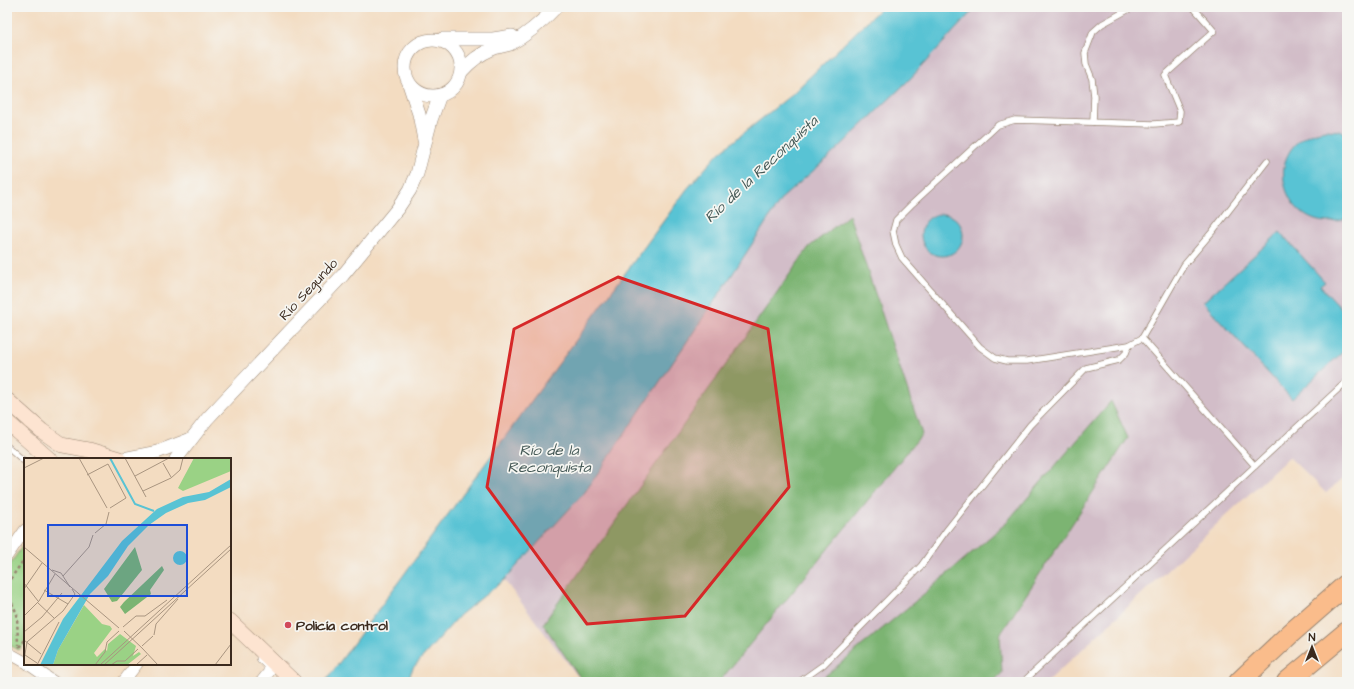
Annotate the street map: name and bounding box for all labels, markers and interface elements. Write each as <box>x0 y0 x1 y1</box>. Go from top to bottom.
water label: Río de la Reconquista <box>700 110 824 228</box>
street label: Río Segundo <box>275 254 343 325</box>
water label: Río de la Reconquista <box>507 440 592 478</box>
inset map <box>24 458 231 665</box>
place label: Policía control <box>296 616 389 636</box>
marker: Policía control <box>283 620 293 630</box>
north arrow <box>1292 627 1332 667</box>
text: N <box>1309 630 1316 645</box>

